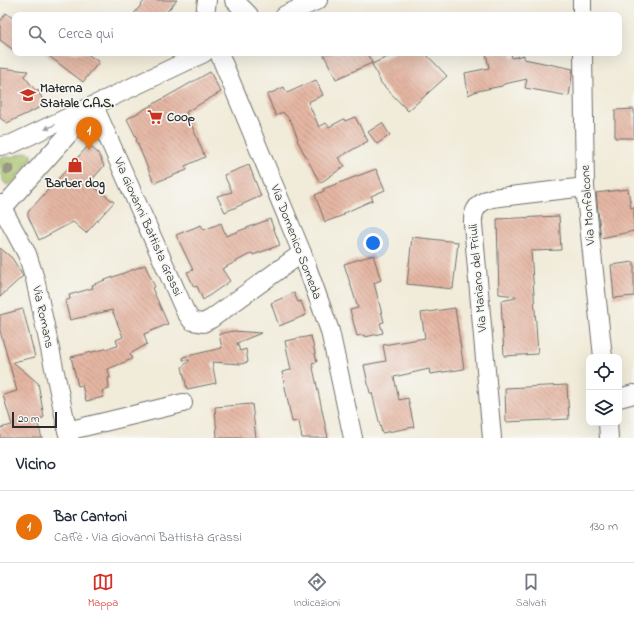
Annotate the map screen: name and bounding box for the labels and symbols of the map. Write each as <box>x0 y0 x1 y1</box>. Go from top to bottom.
place label: Materna Statale C.A.S. <box>40 79 114 113</box>
school or university icon: Materna Statale C.A.S. <box>19 86 37 104</box>
supermarket icon: Coop <box>146 108 164 126</box>
place label: Coop <box>167 108 195 127</box>
pin: 1 <box>76 117 102 150</box>
one-way arrow <box>44 124 56 130</box>
street label: Via Giovanni Battista Grassi <box>108 154 187 299</box>
shop icon: Barber dog <box>66 156 84 174</box>
street label: Via Monfalcone <box>576 164 600 247</box>
place label: Barber dog <box>44 174 105 195</box>
street label: Via Domenico Someda <box>265 181 327 302</box>
street label: Via Mariano del Friuli <box>464 223 492 334</box>
your location <box>363 233 383 253</box>
street label: Via Romans <box>27 283 59 350</box>
scale bar <box>12 410 57 429</box>

